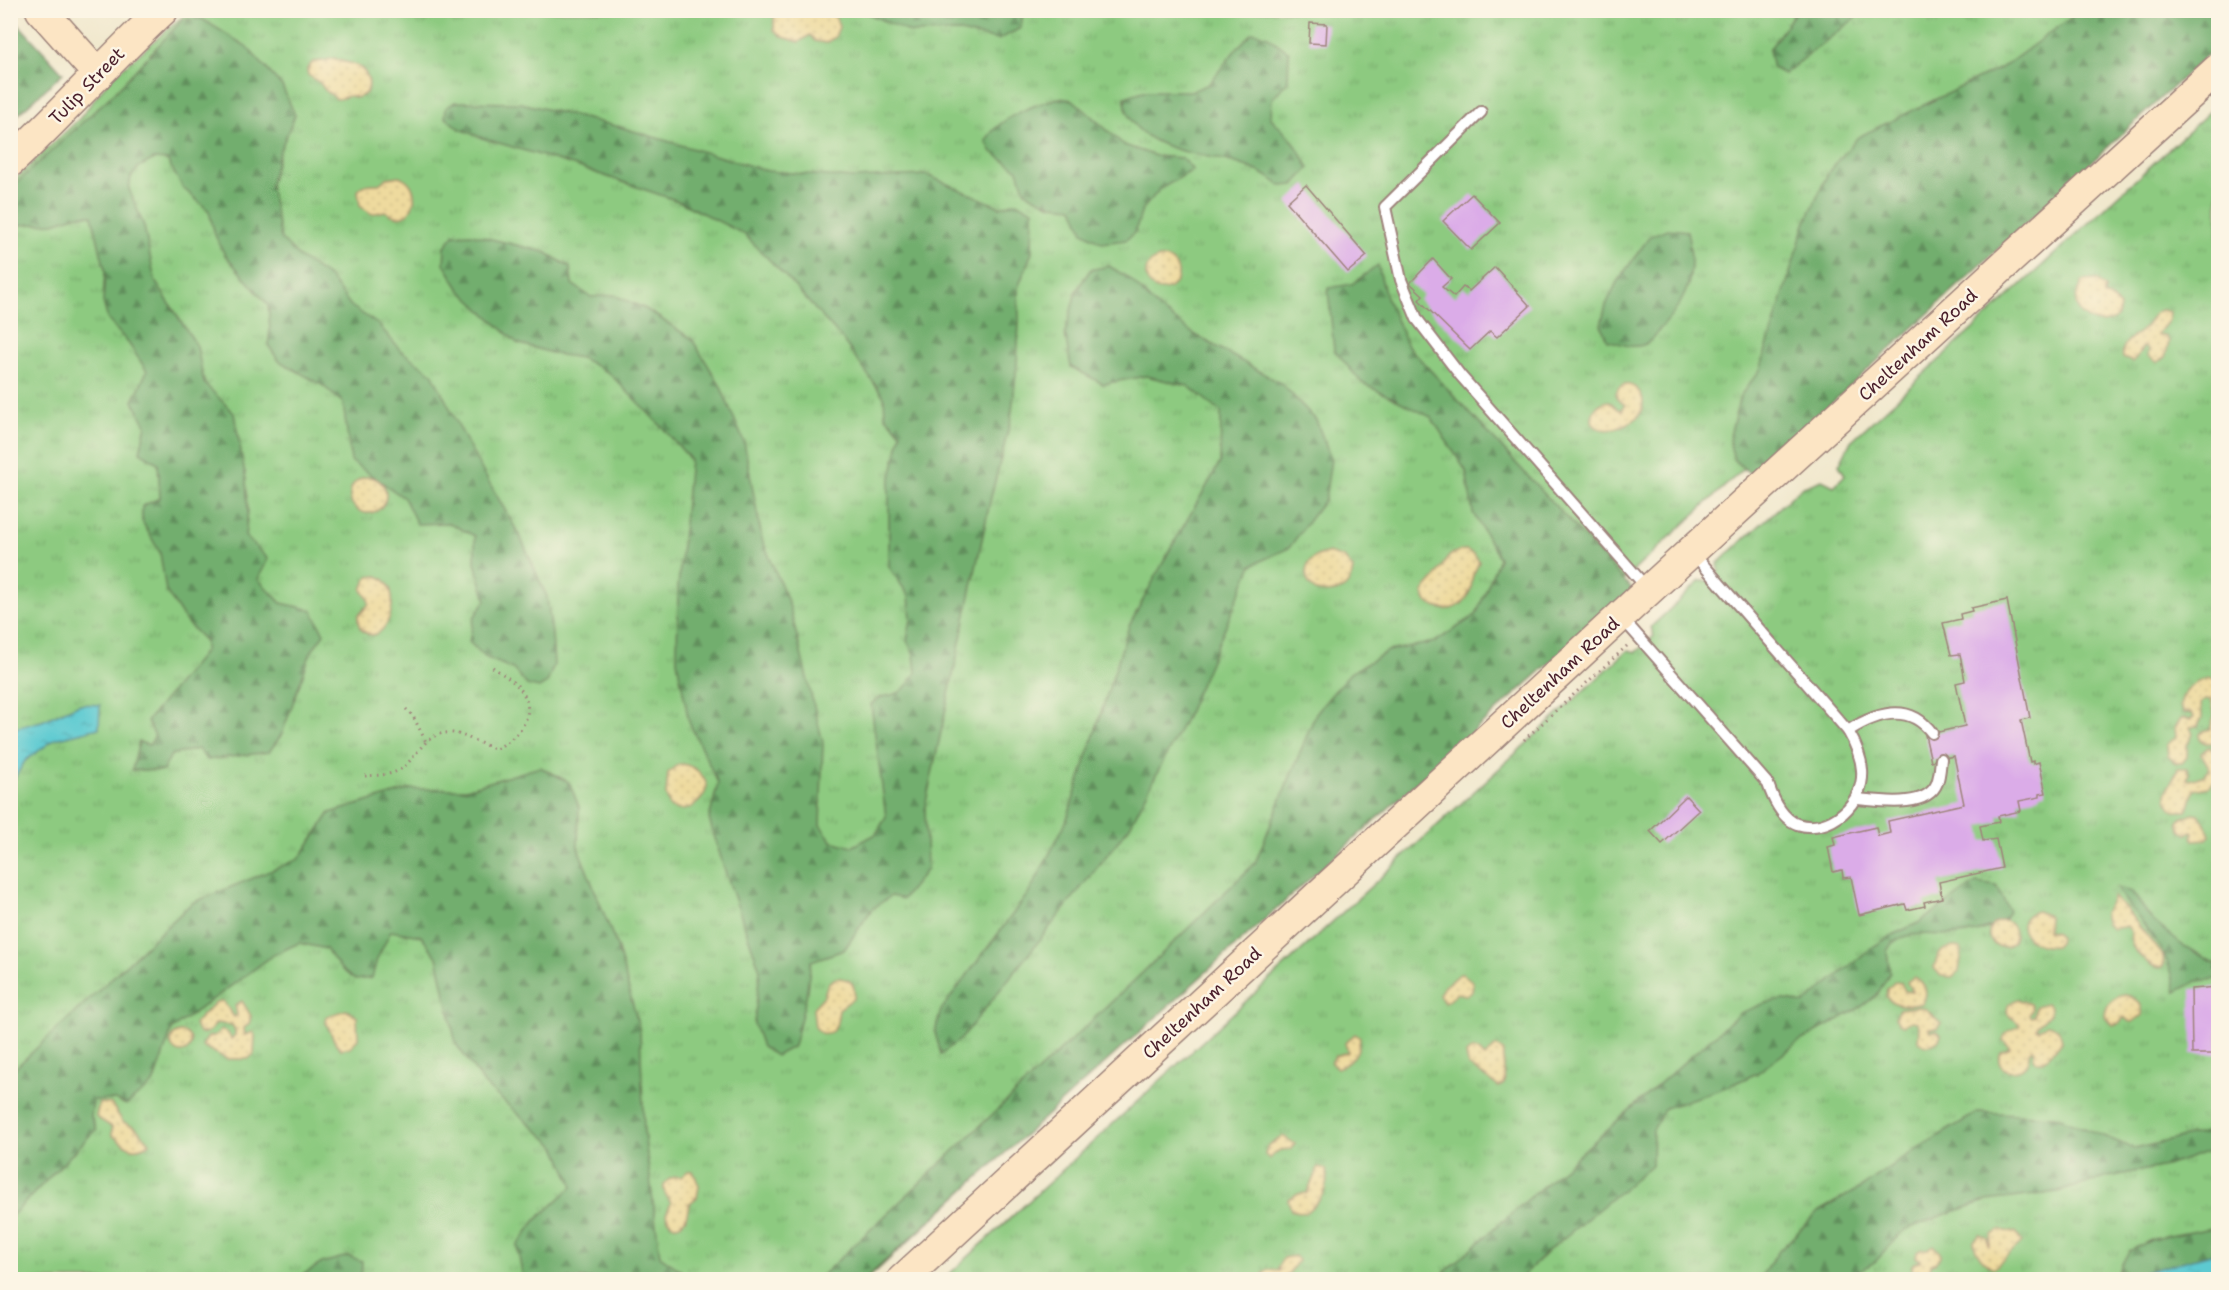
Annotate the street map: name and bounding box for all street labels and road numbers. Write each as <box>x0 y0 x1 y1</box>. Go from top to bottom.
street label: Tulip Street <box>44 42 130 130</box>
street label: Cheltenham Road <box>1853 284 1983 406</box>
street label: Cheltenham Road <box>1495 612 1625 734</box>
street label: Cheltenham Road <box>1137 942 1267 1064</box>

